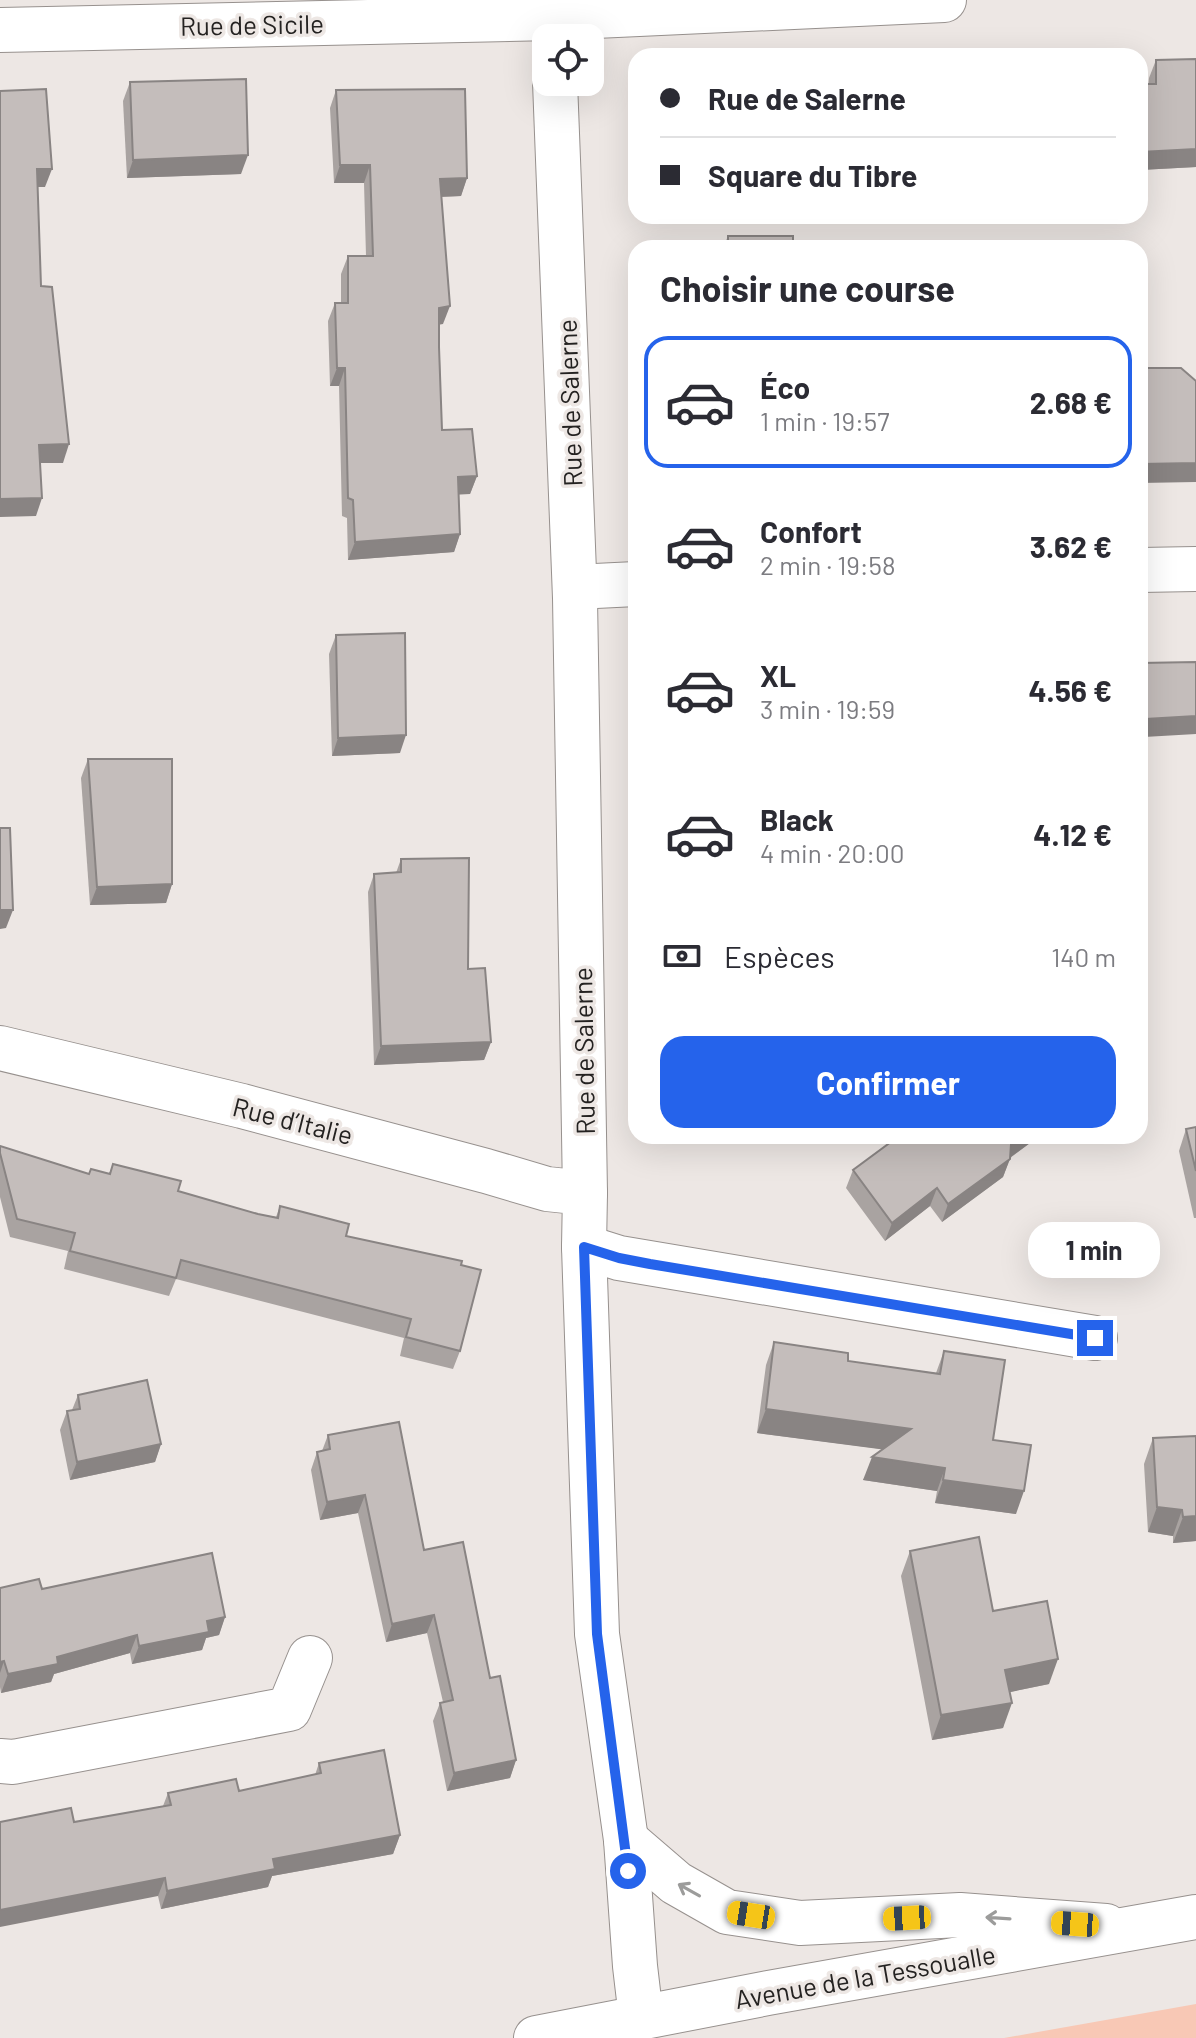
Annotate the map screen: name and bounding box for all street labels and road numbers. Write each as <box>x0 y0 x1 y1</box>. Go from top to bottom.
street label: Rue de Sicile <box>180 7 324 41</box>
street label: Rue de Salerne <box>551 319 587 487</box>
street label: Rue de Salerne <box>566 967 600 1135</box>
street label: Rue d’Italie <box>230 1090 356 1150</box>
street label: Avenue de la Tessoualle <box>732 1938 998 2014</box>

